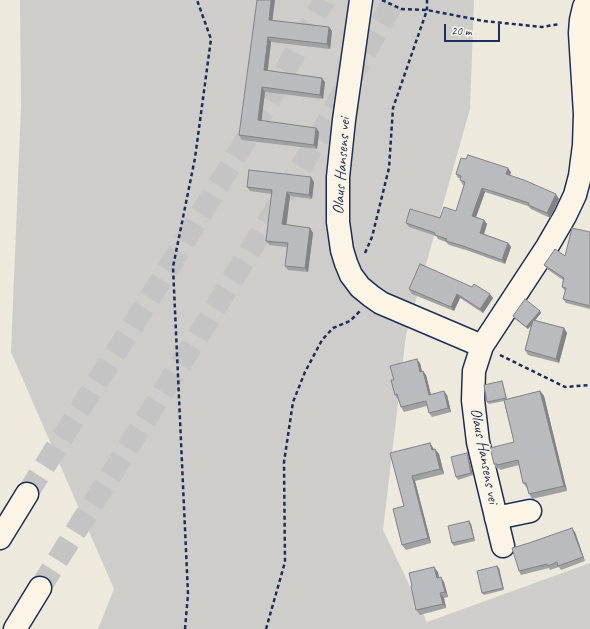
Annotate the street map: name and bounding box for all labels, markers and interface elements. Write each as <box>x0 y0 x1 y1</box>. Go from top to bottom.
scale bar <box>446 16 502 42</box>
text: 20 m <box>451 23 471 39</box>
street label: Olaus Hansens vei <box>329 117 355 215</box>
street label: Olaus Hansens vei <box>465 407 503 505</box>

